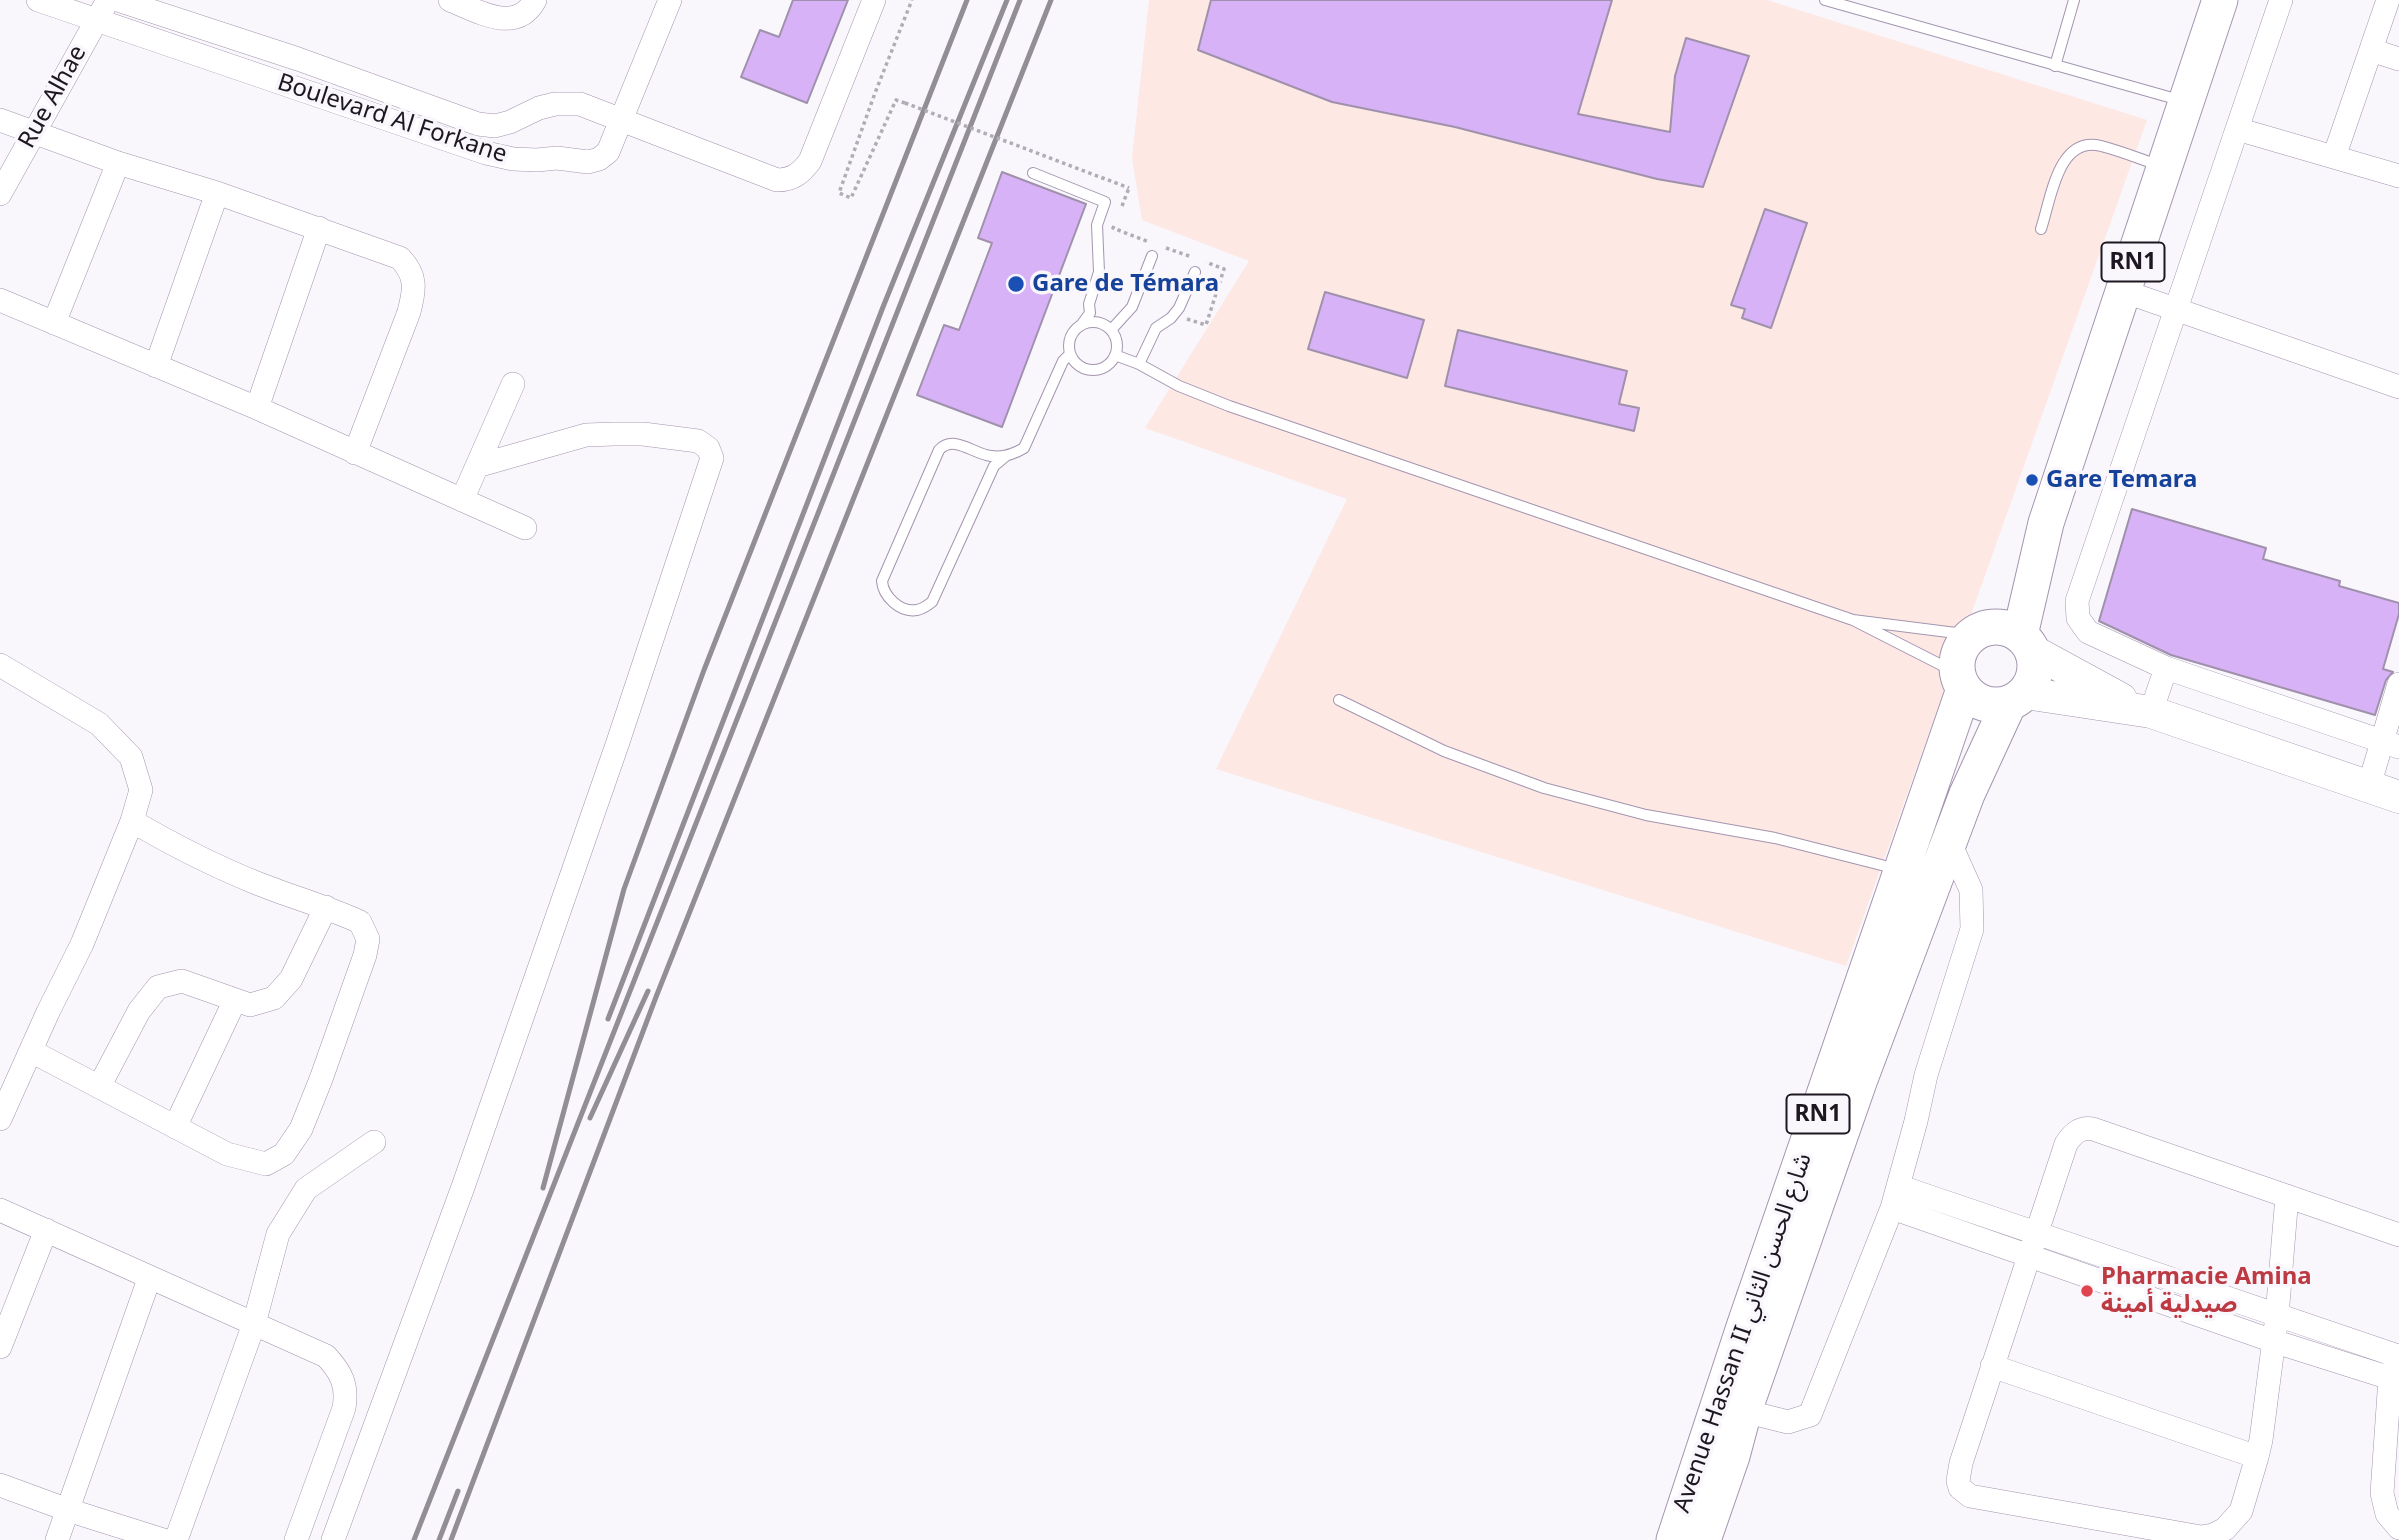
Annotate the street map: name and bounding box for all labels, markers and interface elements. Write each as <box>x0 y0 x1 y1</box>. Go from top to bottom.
street label: Rue Alhae <box>13 41 93 153</box>
street label: Boulevard Al Forkane <box>274 68 510 170</box>
road number: RN1 <box>2102 243 2164 282</box>
place label: Gare de Témara <box>1032 270 1219 298</box>
marker: Gare de Témara <box>1006 274 1026 294</box>
place label: Gare Temara <box>2046 466 2197 494</box>
marker: Gare Temara <box>2024 472 2040 488</box>
road number: RN1 <box>1786 1094 1850 1134</box>
street label: Avenue Hassan II شارع الحسن الثاني <box>1668 1150 1818 1516</box>
place label: Pharmacie Amina صيدلية أمينة <box>2101 1263 2312 1319</box>
marker: Pharmacie Amina صيدلية أمينة <box>2079 1283 2095 1299</box>

